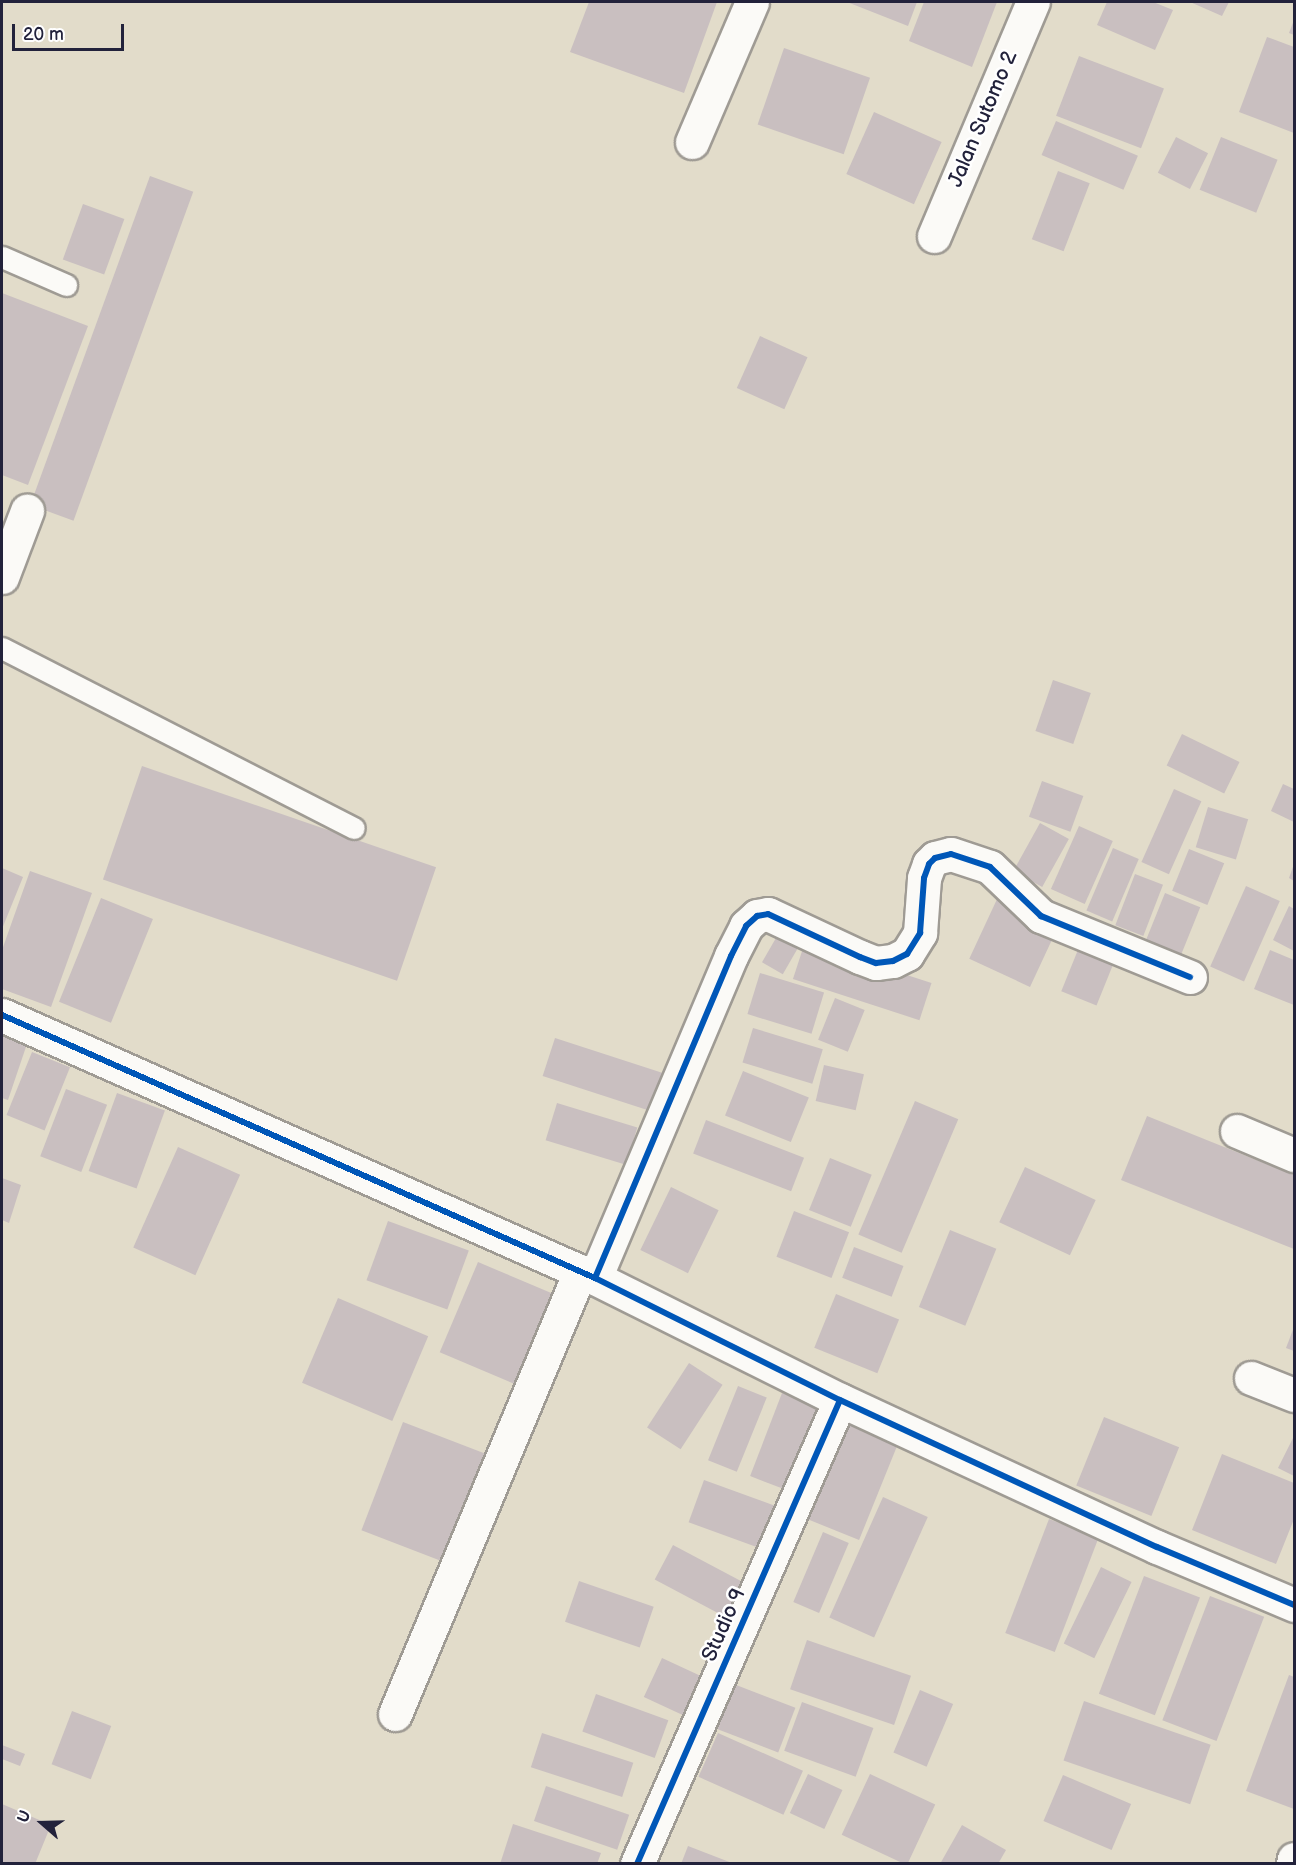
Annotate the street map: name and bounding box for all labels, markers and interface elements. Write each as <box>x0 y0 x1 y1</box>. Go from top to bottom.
scale bar <box>15 12 128 50</box>
text: 20 m <box>23 24 64 45</box>
street label: Jalan Sutomo 2 <box>943 47 1023 191</box>
street label: Studio 9 <box>697 1585 751 1665</box>
north arrow <box>12 1793 72 1853</box>
text: U <box>14 1808 35 1825</box>

